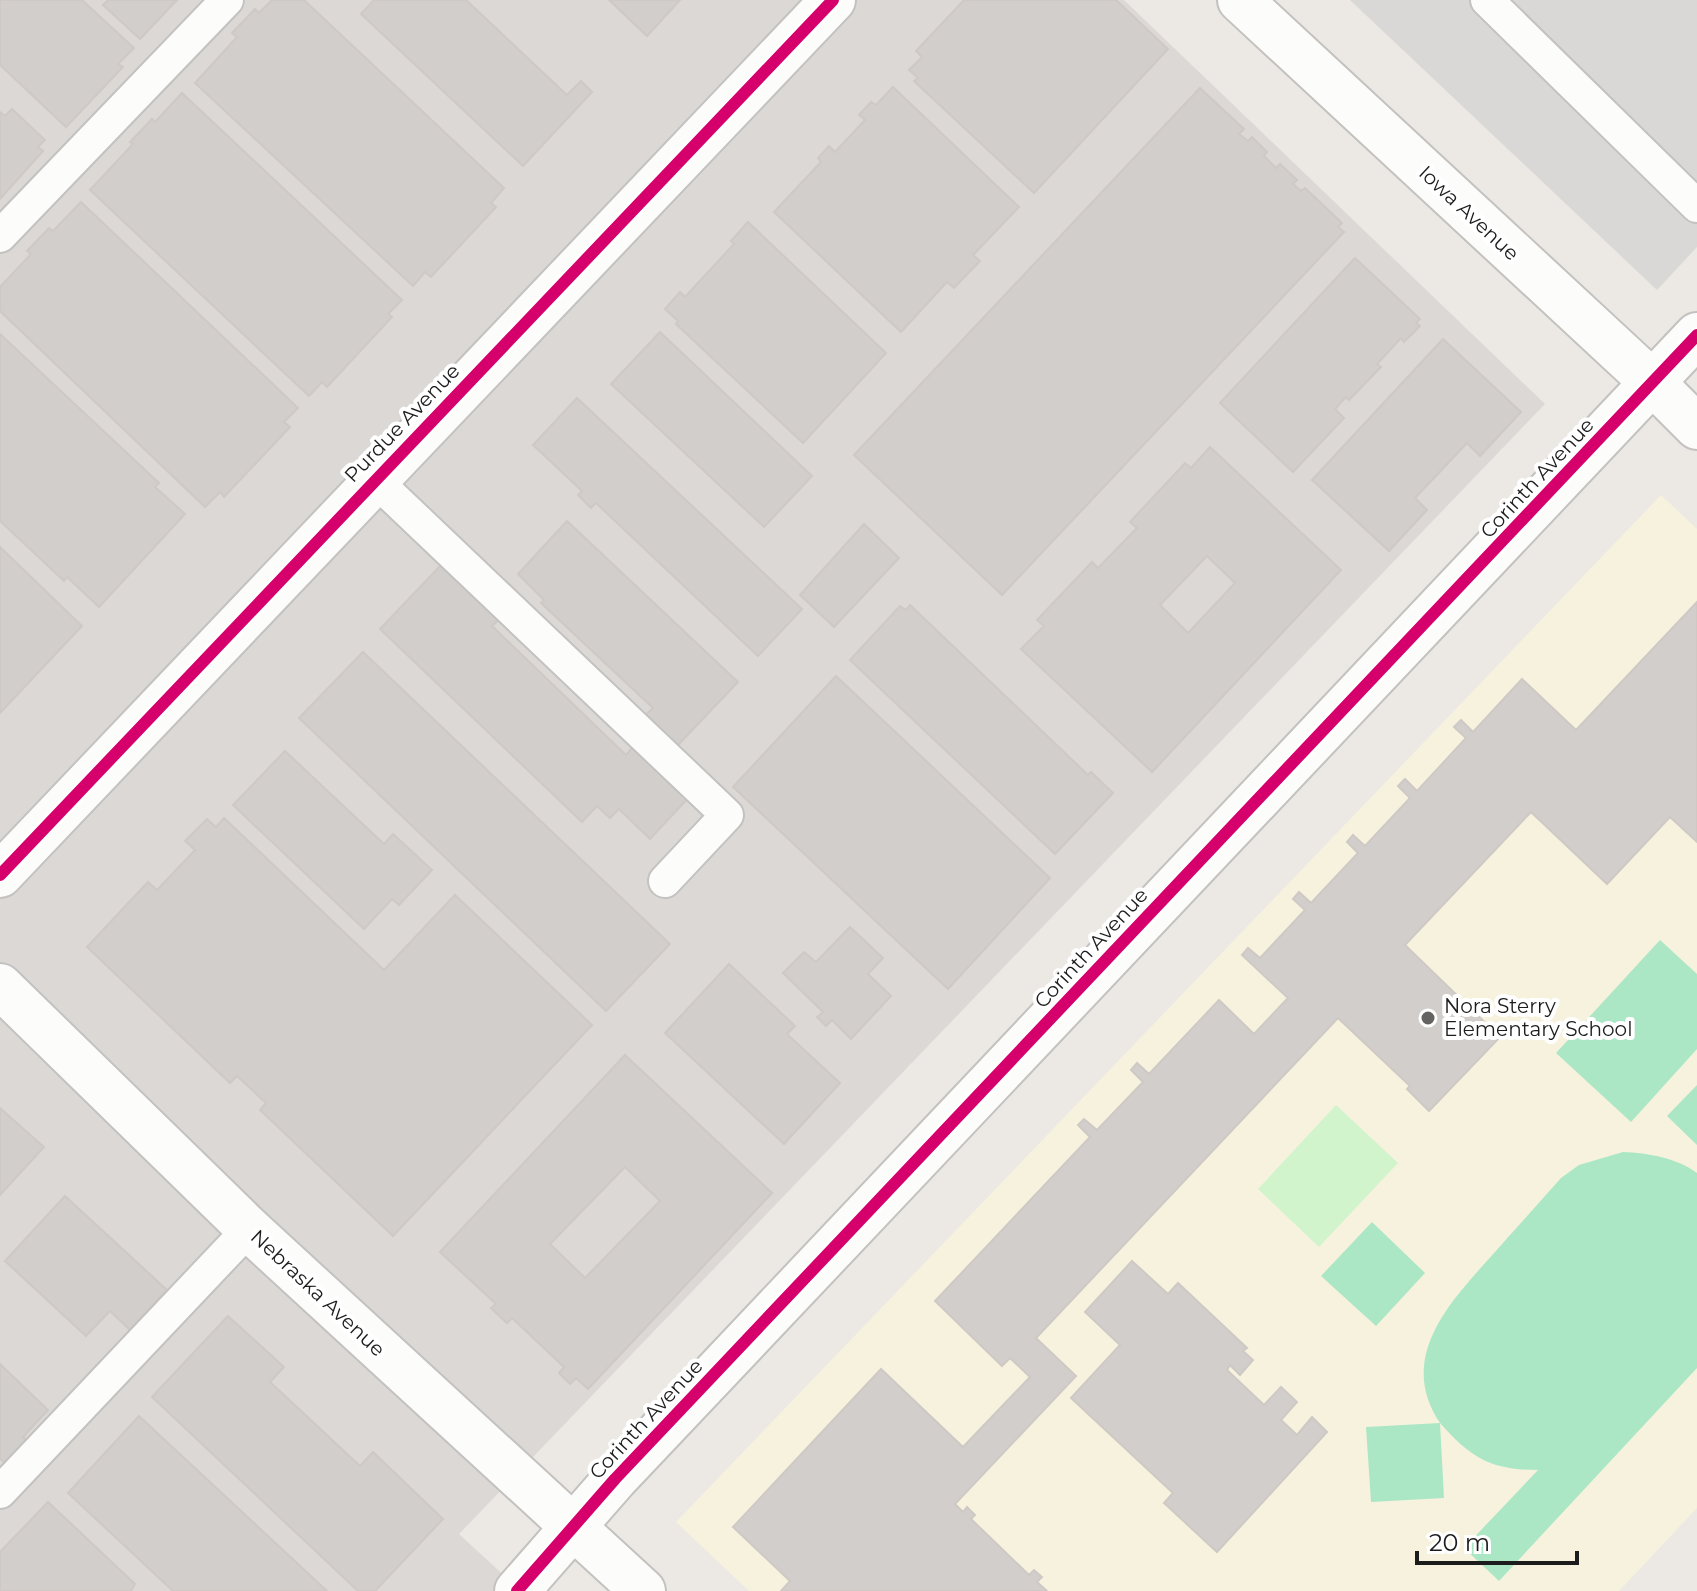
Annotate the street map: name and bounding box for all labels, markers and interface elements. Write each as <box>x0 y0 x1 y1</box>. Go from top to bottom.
street label: Iowa Avenue <box>1414 161 1524 265</box>
street label: Purdue Avenue <box>339 359 465 487</box>
street label: Corinth Avenue <box>1475 413 1599 543</box>
street label: Corinth Avenue <box>1029 883 1153 1013</box>
place label: Nora Sterry Elementary School <box>1444 994 1633 1041</box>
marker: Nora Sterry Elementary School <box>1419 1009 1437 1027</box>
street label: Nebraska Avenue <box>246 1225 390 1361</box>
street label: Corinth Avenue <box>584 1354 708 1484</box>
scale bar <box>1417 1515 1577 1565</box>
text: 20 m <box>1429 1528 1490 1557</box>

